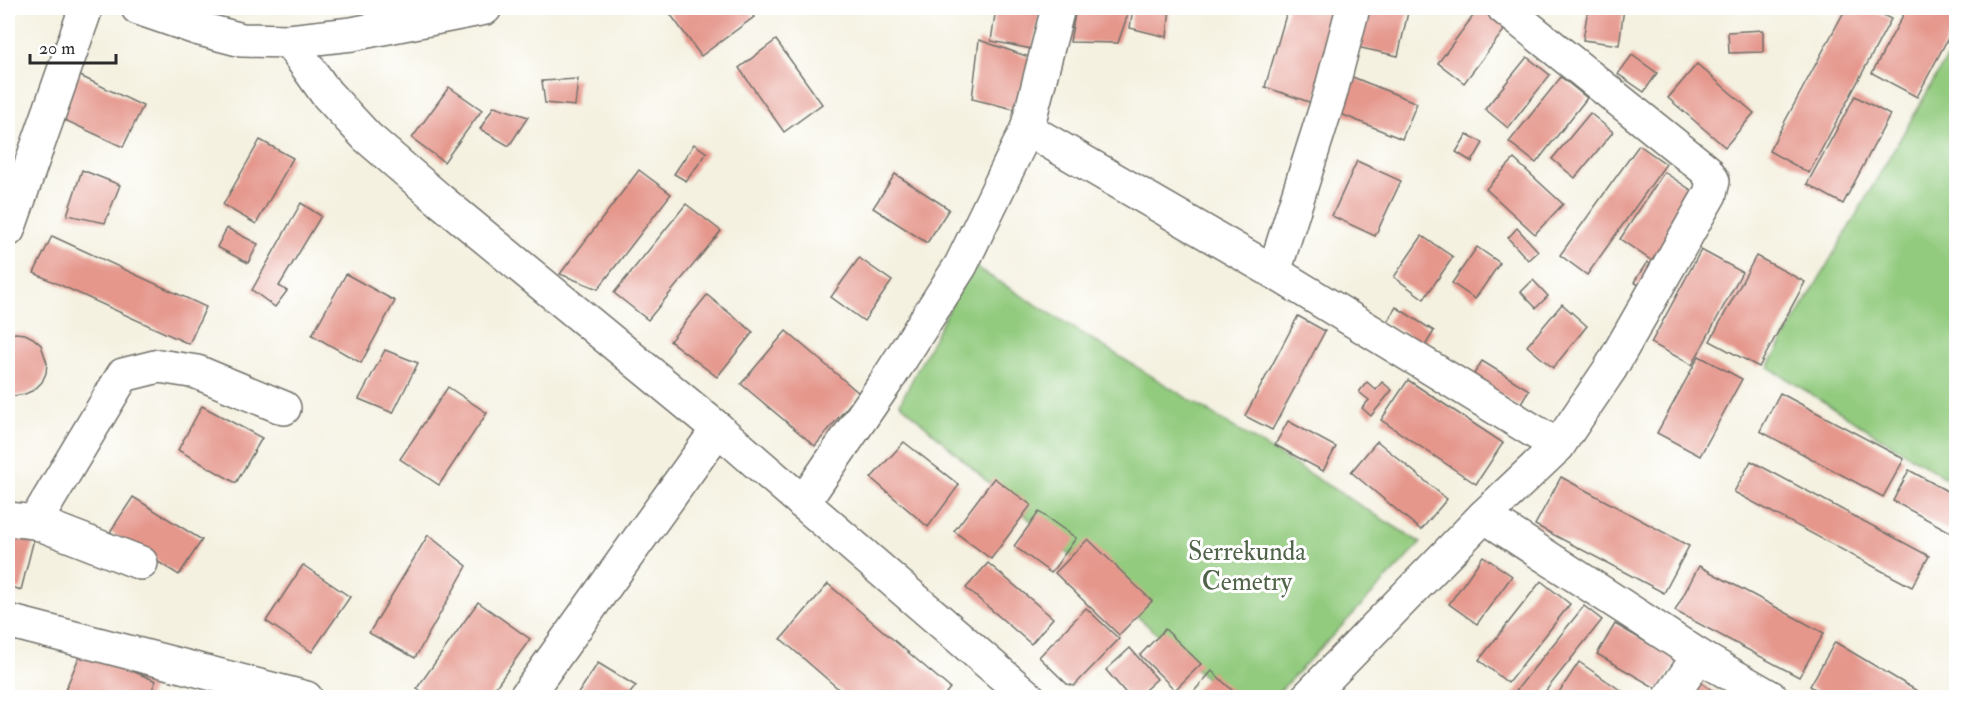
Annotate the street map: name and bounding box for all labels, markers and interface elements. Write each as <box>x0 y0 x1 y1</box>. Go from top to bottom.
scale bar <box>30 27 116 65</box>
text: 20 m <box>39 37 75 60</box>
park label: Serrekunda Cemetry <box>1188 536 1306 598</box>

